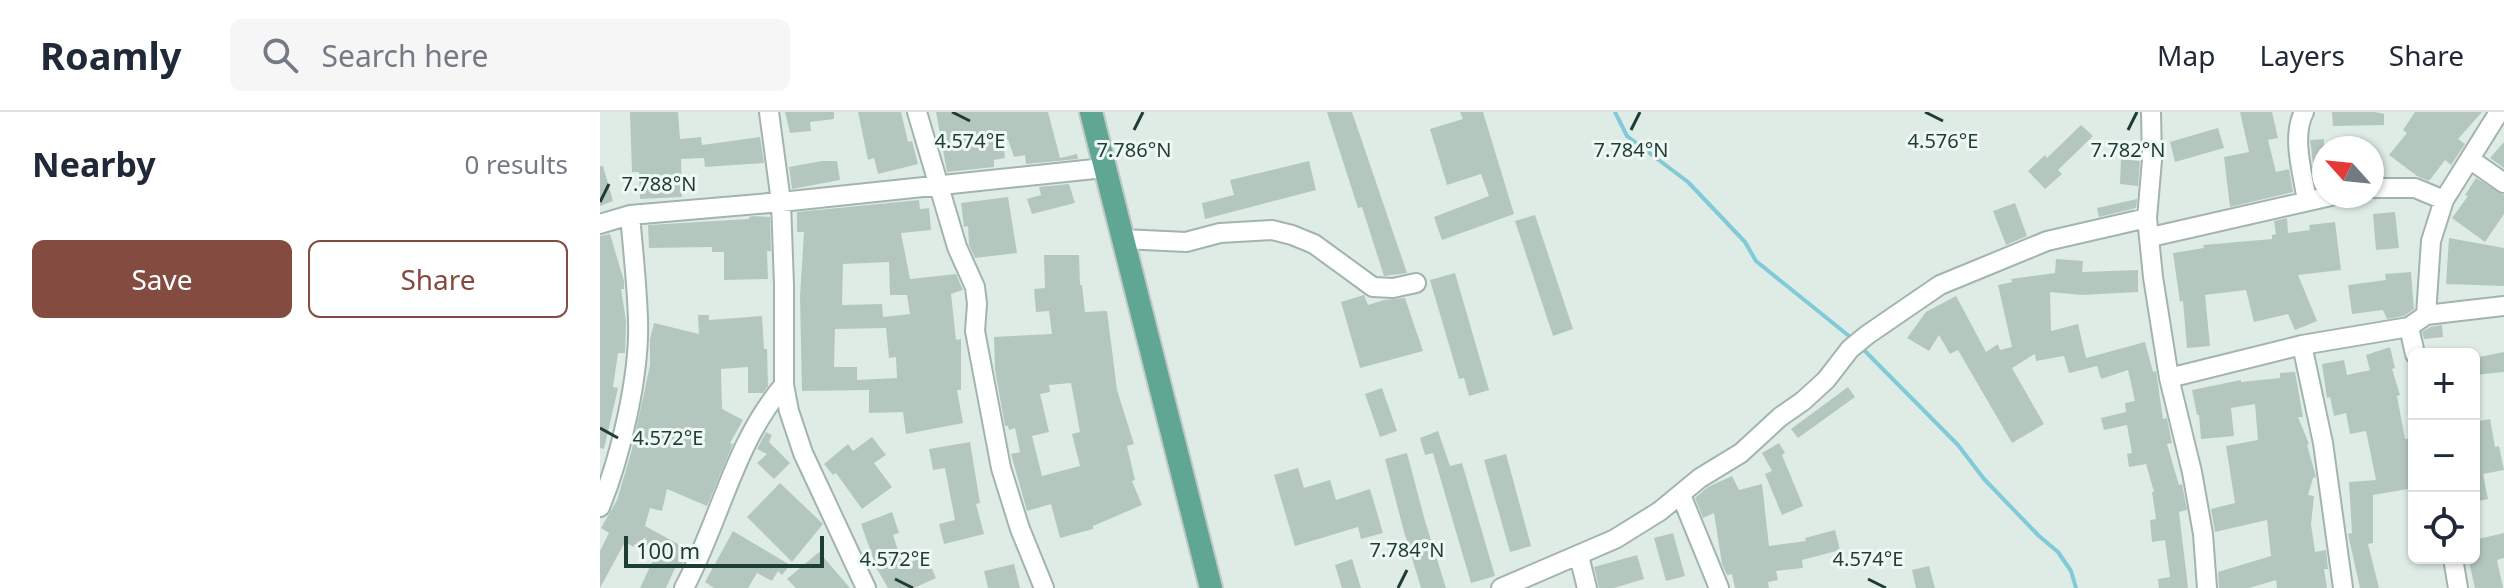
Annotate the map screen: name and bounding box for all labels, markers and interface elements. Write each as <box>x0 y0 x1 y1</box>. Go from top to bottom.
search box <box>230 19 790 91</box>
text: Roamly <box>40 29 182 81</box>
icon: search <box>258 33 302 77</box>
text: Search here <box>322 35 488 76</box>
text: Map <box>2157 36 2215 74</box>
text: Layers <box>2259 36 2345 74</box>
text: Share <box>2389 36 2464 74</box>
text: 4.574°E <box>935 127 1005 154</box>
text: 4.576°E <box>1908 127 1978 154</box>
text: 7.786°N <box>1097 136 1171 163</box>
text: 7.784°N <box>1594 136 1668 163</box>
text: 7.782°N <box>2091 136 2165 163</box>
north arrow <box>2312 136 2384 208</box>
text: Nearby <box>32 141 156 187</box>
text: 0 results <box>464 146 568 182</box>
text: 7.788°N <box>622 170 696 197</box>
button: Save <box>32 240 292 318</box>
button: Share <box>308 240 568 318</box>
map controls <box>2408 348 2480 564</box>
button: + <box>2408 348 2480 420</box>
button: − <box>2408 420 2480 492</box>
text: 4.572°E <box>633 424 703 451</box>
button: locate <box>2408 492 2480 564</box>
scale bar <box>624 532 824 568</box>
text: 100 m <box>636 535 700 565</box>
text: 7.784°N <box>1370 536 1444 563</box>
text: 4.572°E <box>860 545 930 572</box>
text: 4.574°E <box>1833 545 1903 572</box>

